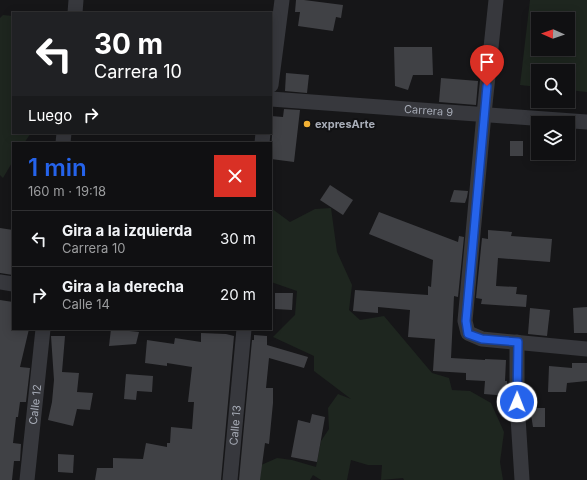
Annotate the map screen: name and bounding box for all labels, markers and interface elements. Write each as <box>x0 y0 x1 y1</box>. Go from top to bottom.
north arrow <box>531 12 575 56</box>
map controls <box>531 12 575 160</box>
text: 30 m <box>94 27 163 61</box>
icon: left <box>28 28 80 80</box>
pin <box>470 45 504 86</box>
icon: arrive <box>476 51 498 73</box>
text: Carrera 10 <box>94 61 182 82</box>
button: search <box>531 64 575 108</box>
street label: Carrera 9 <box>404 102 454 119</box>
icon: right <box>80 104 102 126</box>
text: Luego <box>28 106 72 125</box>
button: layers <box>531 116 575 160</box>
place label: expresArte <box>315 117 375 131</box>
marker: expresArte <box>302 119 312 129</box>
text: 1 min <box>28 153 87 182</box>
button: close <box>214 155 256 197</box>
text: 160 m · 19:18 <box>28 183 106 199</box>
text: Gira a la izquierda <box>62 221 192 240</box>
icon: left <box>28 228 50 250</box>
text: 30 m <box>220 229 256 248</box>
text: Carrera 10 <box>62 240 126 256</box>
text: Gira a la derecha <box>62 277 184 296</box>
icon: right <box>28 284 50 306</box>
text: 20 m <box>220 285 256 304</box>
text: Calle 14 <box>62 296 110 312</box>
position arrow <box>496 381 538 423</box>
street label: Calle 12 <box>26 384 44 425</box>
street label: Calle 13 <box>226 404 244 446</box>

